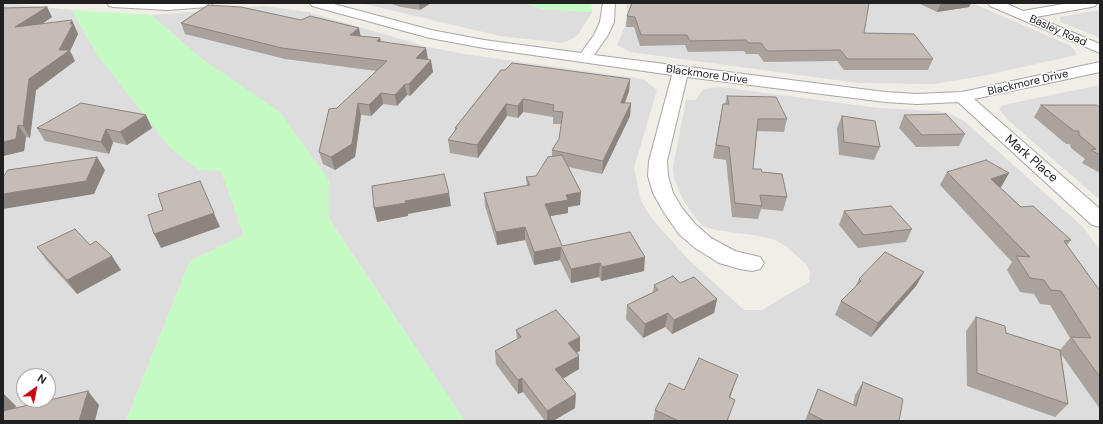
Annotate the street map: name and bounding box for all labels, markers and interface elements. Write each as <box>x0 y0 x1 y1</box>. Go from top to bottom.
street label: Basley Road <box>1027 13 1089 49</box>
street label: Blackmore Drive <box>665 63 749 87</box>
street label: Blackmore Drive <box>986 67 1070 99</box>
street label: Mark Place <box>1001 132 1061 186</box>
north arrow <box>16 368 56 408</box>
text: N <box>35 371 49 387</box>

